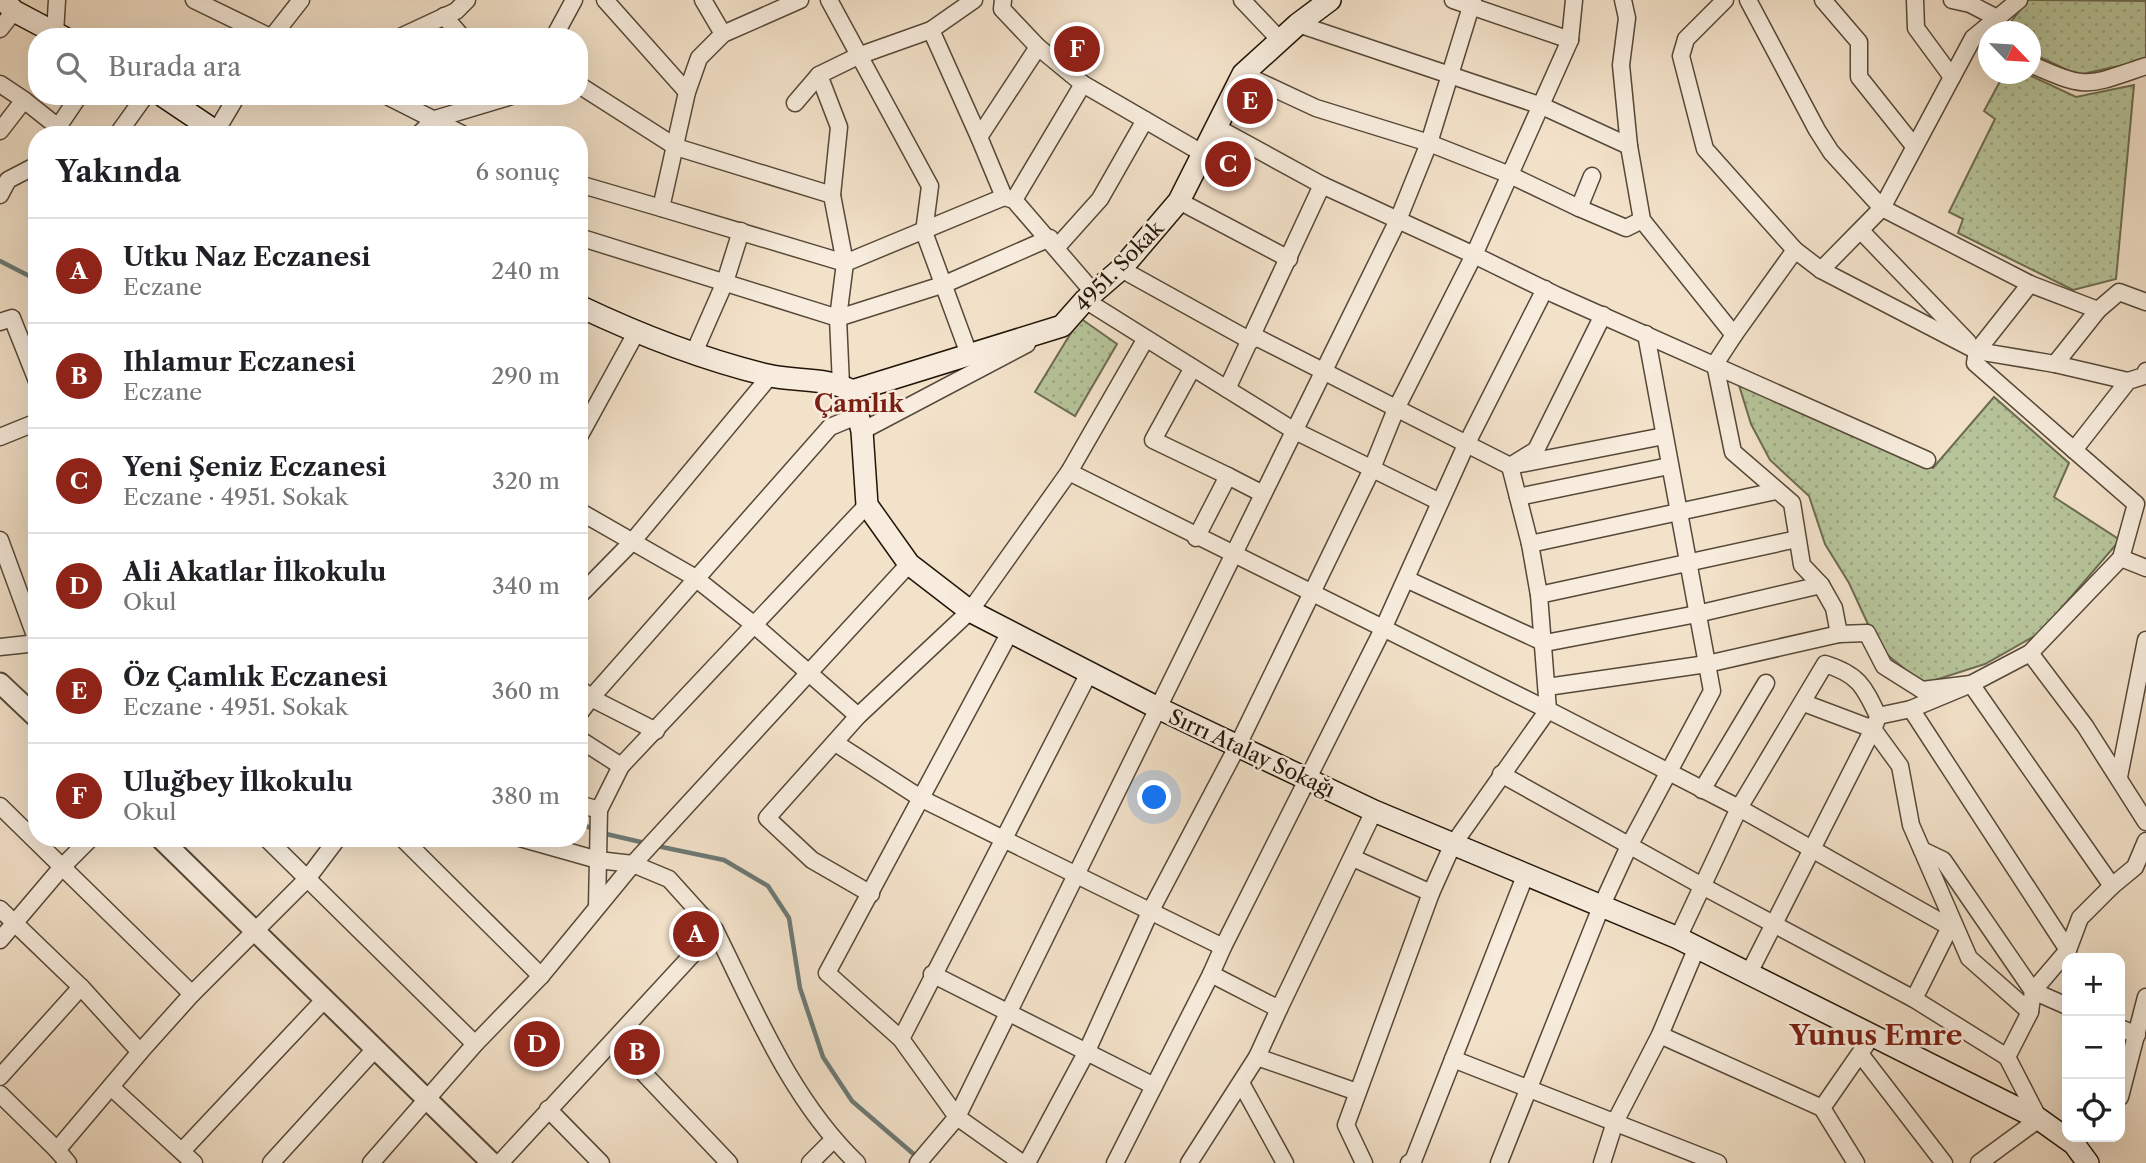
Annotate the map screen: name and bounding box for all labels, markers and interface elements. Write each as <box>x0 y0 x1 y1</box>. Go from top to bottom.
north arrow <box>1978 21 2041 84</box>
pin: F <box>1054 23 1100 75</box>
search box <box>28 28 588 105</box>
icon: search <box>52 48 90 86</box>
text: Burada ara <box>108 51 241 83</box>
pin: E <box>1227 75 1273 127</box>
pin: C <box>1205 138 1251 190</box>
text: Yakında <box>56 153 181 190</box>
text: 6 sonuç <box>475 158 560 186</box>
street label: 4951. Sokak <box>1070 215 1169 316</box>
text: Utku Naz Eczanesi <box>123 241 371 273</box>
text: A <box>70 257 88 285</box>
text: 240 m <box>491 257 560 285</box>
text: Eczane <box>123 273 202 301</box>
text: Ihlamur Eczanesi <box>123 346 356 378</box>
text: B <box>70 362 88 390</box>
text: 290 m <box>491 362 560 390</box>
text: Eczane <box>123 378 202 406</box>
district label: Çamlık <box>814 389 905 418</box>
text: Yeni Şeniz Eczanesi <box>123 451 387 483</box>
text: C <box>70 467 88 495</box>
text: 320 m <box>492 467 560 495</box>
text: Eczane · 4951. Sokak <box>123 483 348 511</box>
text: Ali Akatlar İlkokulu <box>123 556 386 588</box>
text: D <box>69 572 89 600</box>
text: 340 m <box>492 572 560 600</box>
text: Okul <box>123 588 176 616</box>
text: Öz Çamlık Eczanesi <box>123 661 388 693</box>
text: E <box>71 677 87 705</box>
text: 360 m <box>492 677 560 705</box>
text: Eczane · 4951. Sokak <box>123 693 348 721</box>
street label: Sırrı Atalay Sokağı <box>1165 704 1339 802</box>
text: Uluğbey İlkokulu <box>123 766 353 798</box>
your location <box>1137 780 1171 814</box>
text: F <box>71 782 87 810</box>
text: 380 m <box>492 782 560 810</box>
text: Okul <box>123 798 176 826</box>
pin: A <box>673 908 719 960</box>
map controls <box>2062 953 2125 1142</box>
button: + <box>2062 953 2125 1016</box>
button: − <box>2062 1016 2125 1079</box>
pin: D <box>514 1018 560 1070</box>
district label: Yunus Emre <box>1789 1018 1962 1052</box>
pin: B <box>614 1026 660 1078</box>
button: locate <box>2062 1079 2125 1142</box>

